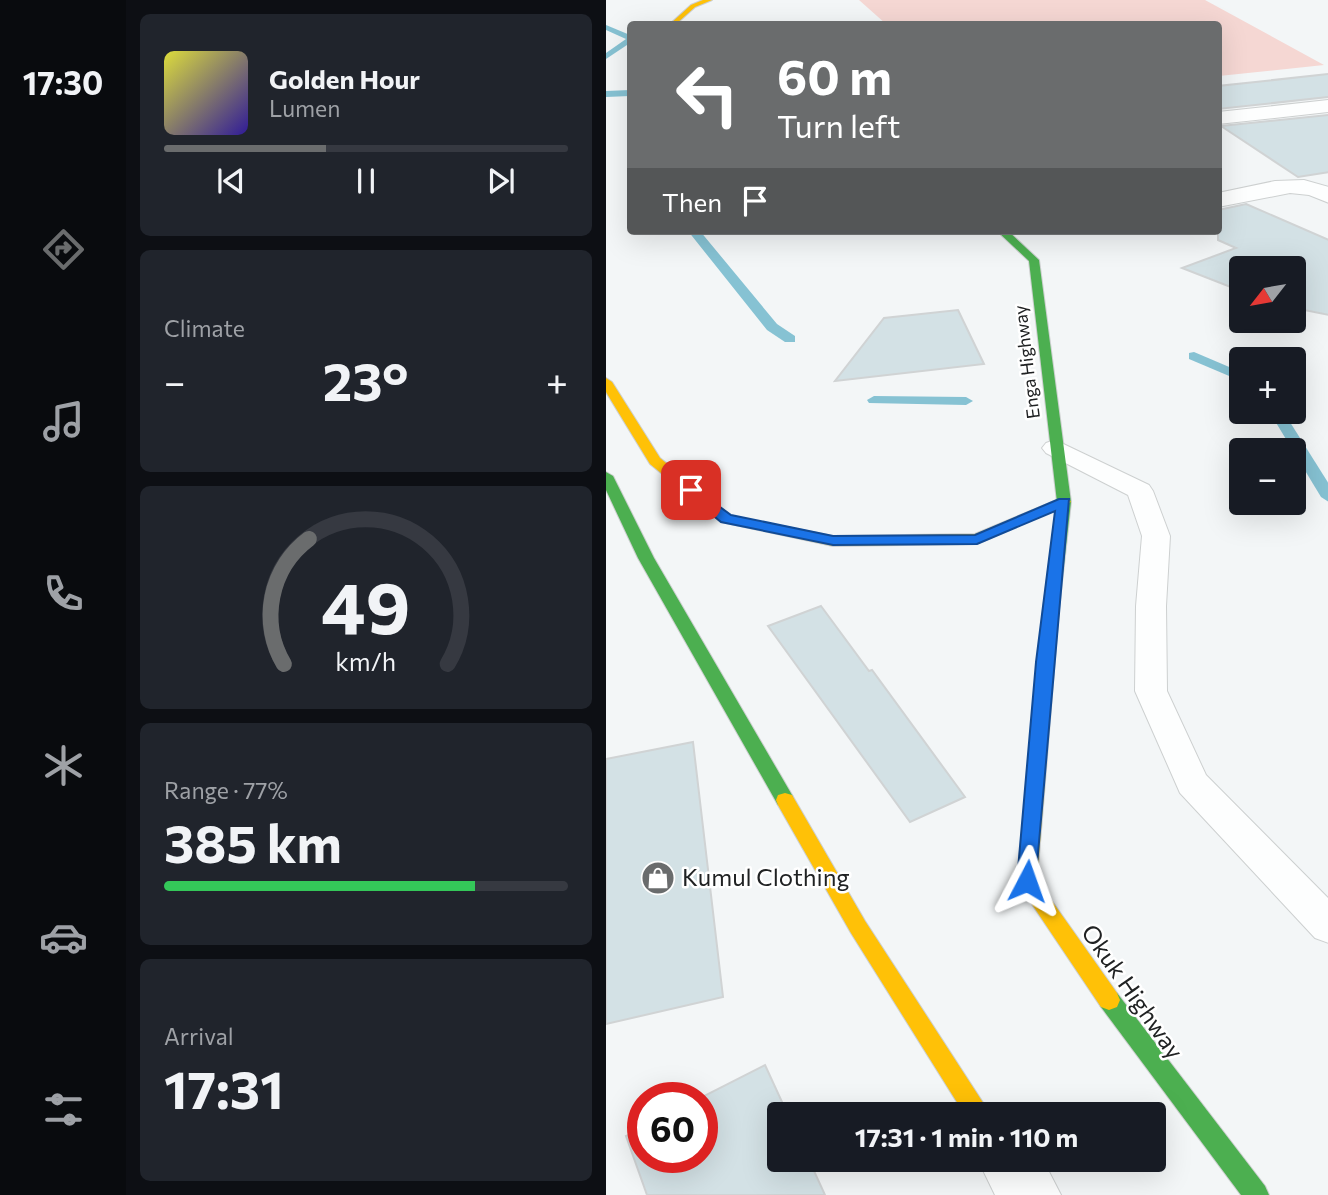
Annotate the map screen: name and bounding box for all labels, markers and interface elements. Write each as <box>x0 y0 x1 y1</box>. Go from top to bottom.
text: 60 m <box>777 45 892 105</box>
icon: left <box>662 49 753 140</box>
text: 17:30 <box>23 62 103 102</box>
text: Golden Hour <box>269 63 420 94</box>
text: Lumen <box>269 94 340 122</box>
text: Turn left <box>777 105 901 145</box>
icon: previous <box>212 162 250 200</box>
icon: pause <box>347 162 385 200</box>
icon: next <box>482 162 520 200</box>
icon: arrive <box>736 182 774 220</box>
text: Then <box>662 186 722 217</box>
icon: directions <box>39 225 88 274</box>
north arrow <box>1229 256 1306 332</box>
map controls <box>1229 256 1306 515</box>
street label: Enga Highway <box>1008 304 1044 420</box>
text: Climate <box>164 314 245 342</box>
button: + <box>1229 347 1306 424</box>
text: 23° <box>323 348 409 412</box>
text: − <box>164 357 186 404</box>
text: + <box>546 357 568 404</box>
icon: music <box>39 397 88 446</box>
button: − <box>1229 438 1306 515</box>
pin <box>661 460 721 520</box>
icon: arrive <box>672 471 710 509</box>
text: 49 <box>321 560 411 649</box>
icon: phone <box>39 569 88 618</box>
text: km/h <box>336 645 396 675</box>
icon: climate <box>39 741 88 790</box>
text: Range · 77% <box>164 776 288 804</box>
text: 385 km <box>164 810 342 874</box>
position arrow <box>990 844 1064 918</box>
shop icon: Kumul Clothing <box>639 859 677 897</box>
place label: Kumul Clothing <box>682 862 849 891</box>
icon: car <box>39 913 88 962</box>
street label: Okuk Highway <box>1076 918 1190 1064</box>
text: Arrival <box>164 1022 234 1050</box>
text: 17:31 <box>164 1056 284 1120</box>
speed limit sign: 60 <box>627 1082 718 1173</box>
icon: filters <box>39 1085 88 1134</box>
text: 17:31 · 1 min · 110 m <box>855 1121 1078 1152</box>

